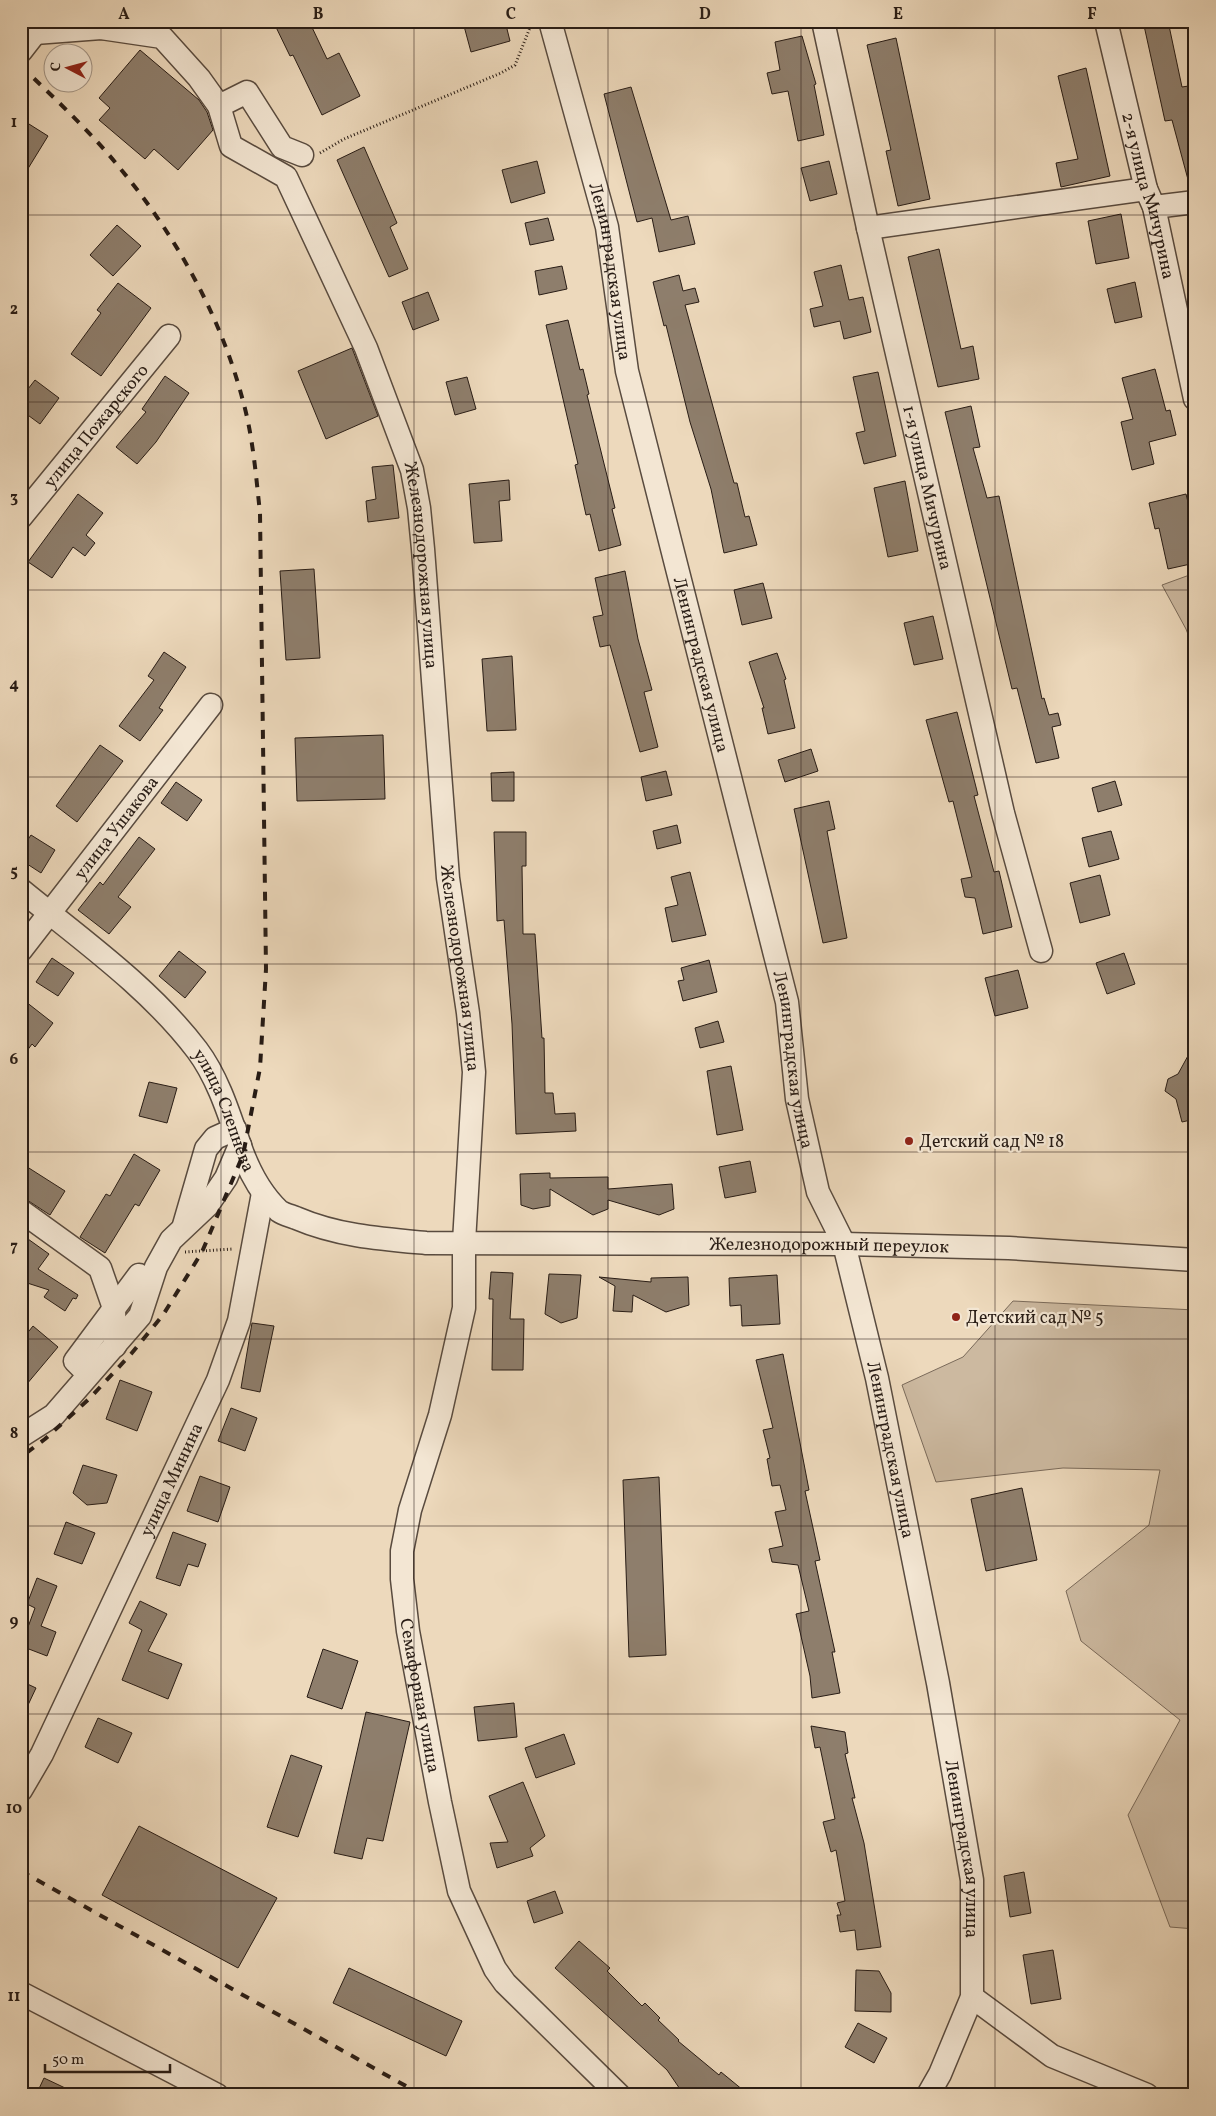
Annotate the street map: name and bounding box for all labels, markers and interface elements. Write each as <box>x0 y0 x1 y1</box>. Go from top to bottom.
text: A <box>118 4 130 26</box>
text: B <box>313 4 324 26</box>
text: C <box>506 4 516 26</box>
text: D <box>699 4 711 26</box>
text: E <box>893 4 903 26</box>
text: F <box>1087 4 1097 26</box>
north arrow <box>42 42 92 92</box>
text: С <box>47 61 66 72</box>
street label: 2-я улица Мичурина <box>1114 110 1180 282</box>
text: 1 <box>11 112 17 134</box>
street label: Ленинградская улица <box>581 180 636 362</box>
text: 2 <box>10 299 18 321</box>
street label: улица Пожарского <box>39 359 155 494</box>
street label: 1-я улица Мичурина <box>895 403 958 573</box>
street label: Железнодорожная улица <box>397 460 443 670</box>
text: 3 <box>10 487 18 509</box>
street label: Ленинградская улица <box>666 575 734 755</box>
text: 4 <box>9 674 19 696</box>
street label: улица Ушакова <box>69 771 165 886</box>
text: 5 <box>10 861 18 883</box>
street label: Железнодорожная улица <box>433 864 485 1073</box>
street label: Ленинградская улица <box>766 968 819 1151</box>
street label: улица Слепнёва <box>186 1044 260 1177</box>
text: 6 <box>10 1049 19 1071</box>
place label: Детский сад № 18 <box>919 1130 1064 1155</box>
marker: Детский сад № 18 <box>903 1135 915 1147</box>
street label: Железнодорожный переулок <box>709 1233 950 1261</box>
text: 7 <box>10 1236 18 1258</box>
place label: Детский сад № 5 <box>966 1306 1104 1331</box>
marker: Детский сад № 5 <box>950 1311 962 1323</box>
street label: Ленинградская улица <box>859 1359 920 1541</box>
street label: улица Минина <box>135 1419 210 1541</box>
text: 8 <box>10 1423 18 1445</box>
text: 9 <box>10 1611 19 1633</box>
street label: Семафорная улица <box>393 1617 445 1775</box>
street label: Ленинградская улица <box>937 1758 983 1938</box>
text: 10 <box>6 1798 22 1820</box>
text: 11 <box>8 1986 20 2008</box>
scale bar <box>45 2041 170 2073</box>
text: 50 m <box>52 2050 84 2071</box>

